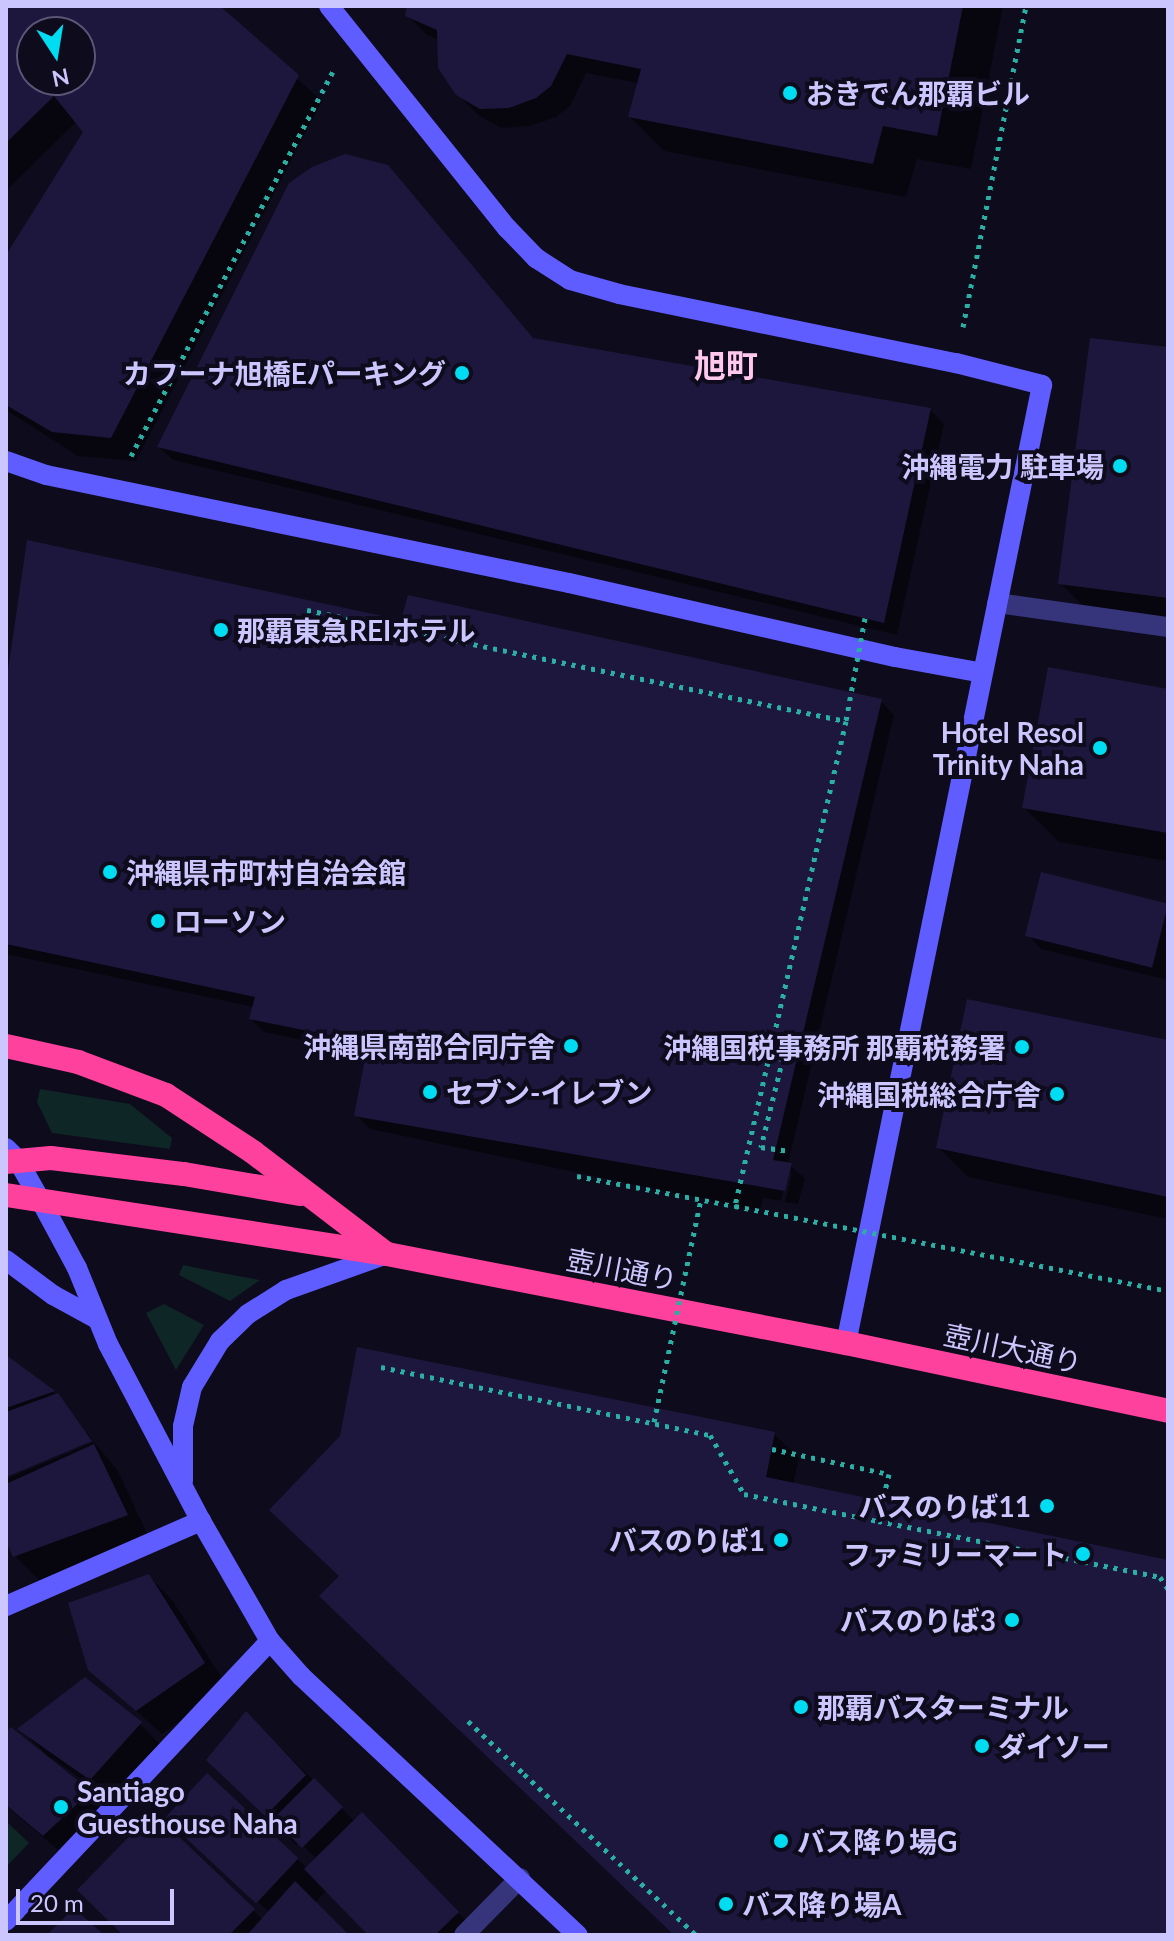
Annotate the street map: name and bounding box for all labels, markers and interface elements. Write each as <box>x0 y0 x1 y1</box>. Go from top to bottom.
north arrow <box>16 16 96 96</box>
text: N <box>50 63 72 93</box>
place label: おきでん那覇ビル <box>806 76 1030 110</box>
marker: おきでん那覇ビル <box>781 84 799 102</box>
district label: 旭町 <box>694 346 758 384</box>
place label: カフーナ旭橋Eパーキング <box>122 356 446 390</box>
marker: カフーナ旭橋Eパーキング <box>453 364 471 382</box>
place label: 沖縄電力 駐車場 <box>901 449 1104 483</box>
marker: 沖縄電力 駐車場 <box>1111 457 1129 475</box>
place label: 那覇東急REIホテル <box>237 613 475 647</box>
marker: 那覇東急REIホテル <box>212 621 230 639</box>
place label: Hotel Resol Trinity Naha <box>932 715 1084 781</box>
marker: Hotel Resol Trinity Naha <box>1091 739 1109 757</box>
place label: 沖縄県市町村自治会館 <box>126 855 406 889</box>
marker: 沖縄県市町村自治会館 <box>101 863 119 881</box>
place label: ローソン <box>174 904 286 938</box>
marker: ローソン <box>149 912 167 930</box>
place label: 沖縄県南部合同庁舎 <box>303 1029 555 1063</box>
place label: 沖縄国税事務所 那覇税務署 <box>663 1030 1006 1064</box>
marker: 沖縄県南部合同庁舎 <box>562 1037 580 1055</box>
marker: 沖縄国税事務所 那覇税務署 <box>1013 1038 1031 1056</box>
place label: セブン-イレブン <box>446 1075 652 1109</box>
place label: 沖縄国税総合庁舎 <box>817 1077 1041 1111</box>
marker: セブン-イレブン <box>421 1083 439 1101</box>
marker: 沖縄国税総合庁舎 <box>1048 1085 1066 1103</box>
street label: 壺川通り <box>564 1242 680 1296</box>
street label: 壺川大通り <box>941 1317 1085 1379</box>
place label: バスのりば11 <box>859 1489 1031 1523</box>
marker: バスのりば11 <box>1038 1497 1056 1515</box>
place label: バスのりば1 <box>609 1523 765 1557</box>
marker: バスのりば1 <box>772 1531 790 1549</box>
place label: ファミリーマート <box>843 1537 1067 1571</box>
marker: ファミリーマート <box>1074 1545 1092 1563</box>
place label: バスのりば3 <box>840 1603 996 1637</box>
marker: バスのりば3 <box>1003 1611 1021 1629</box>
place label: 那覇バスターミナル <box>817 1690 1069 1724</box>
marker: 那覇バスターミナル <box>792 1698 810 1716</box>
place label: ダイソー <box>998 1729 1110 1763</box>
marker: ダイソー <box>973 1737 991 1755</box>
place label: Santiago Guesthouse Naha <box>77 1774 298 1840</box>
marker: Santiago Guesthouse Naha <box>52 1798 70 1816</box>
place label: バス降り場G <box>797 1824 957 1858</box>
marker: バス降り場G <box>772 1832 790 1850</box>
scale bar <box>20 1873 178 1923</box>
place label: バス降り場A <box>742 1887 901 1921</box>
text: 20 m <box>30 1888 84 1917</box>
marker: バス降り場A <box>717 1895 735 1913</box>

